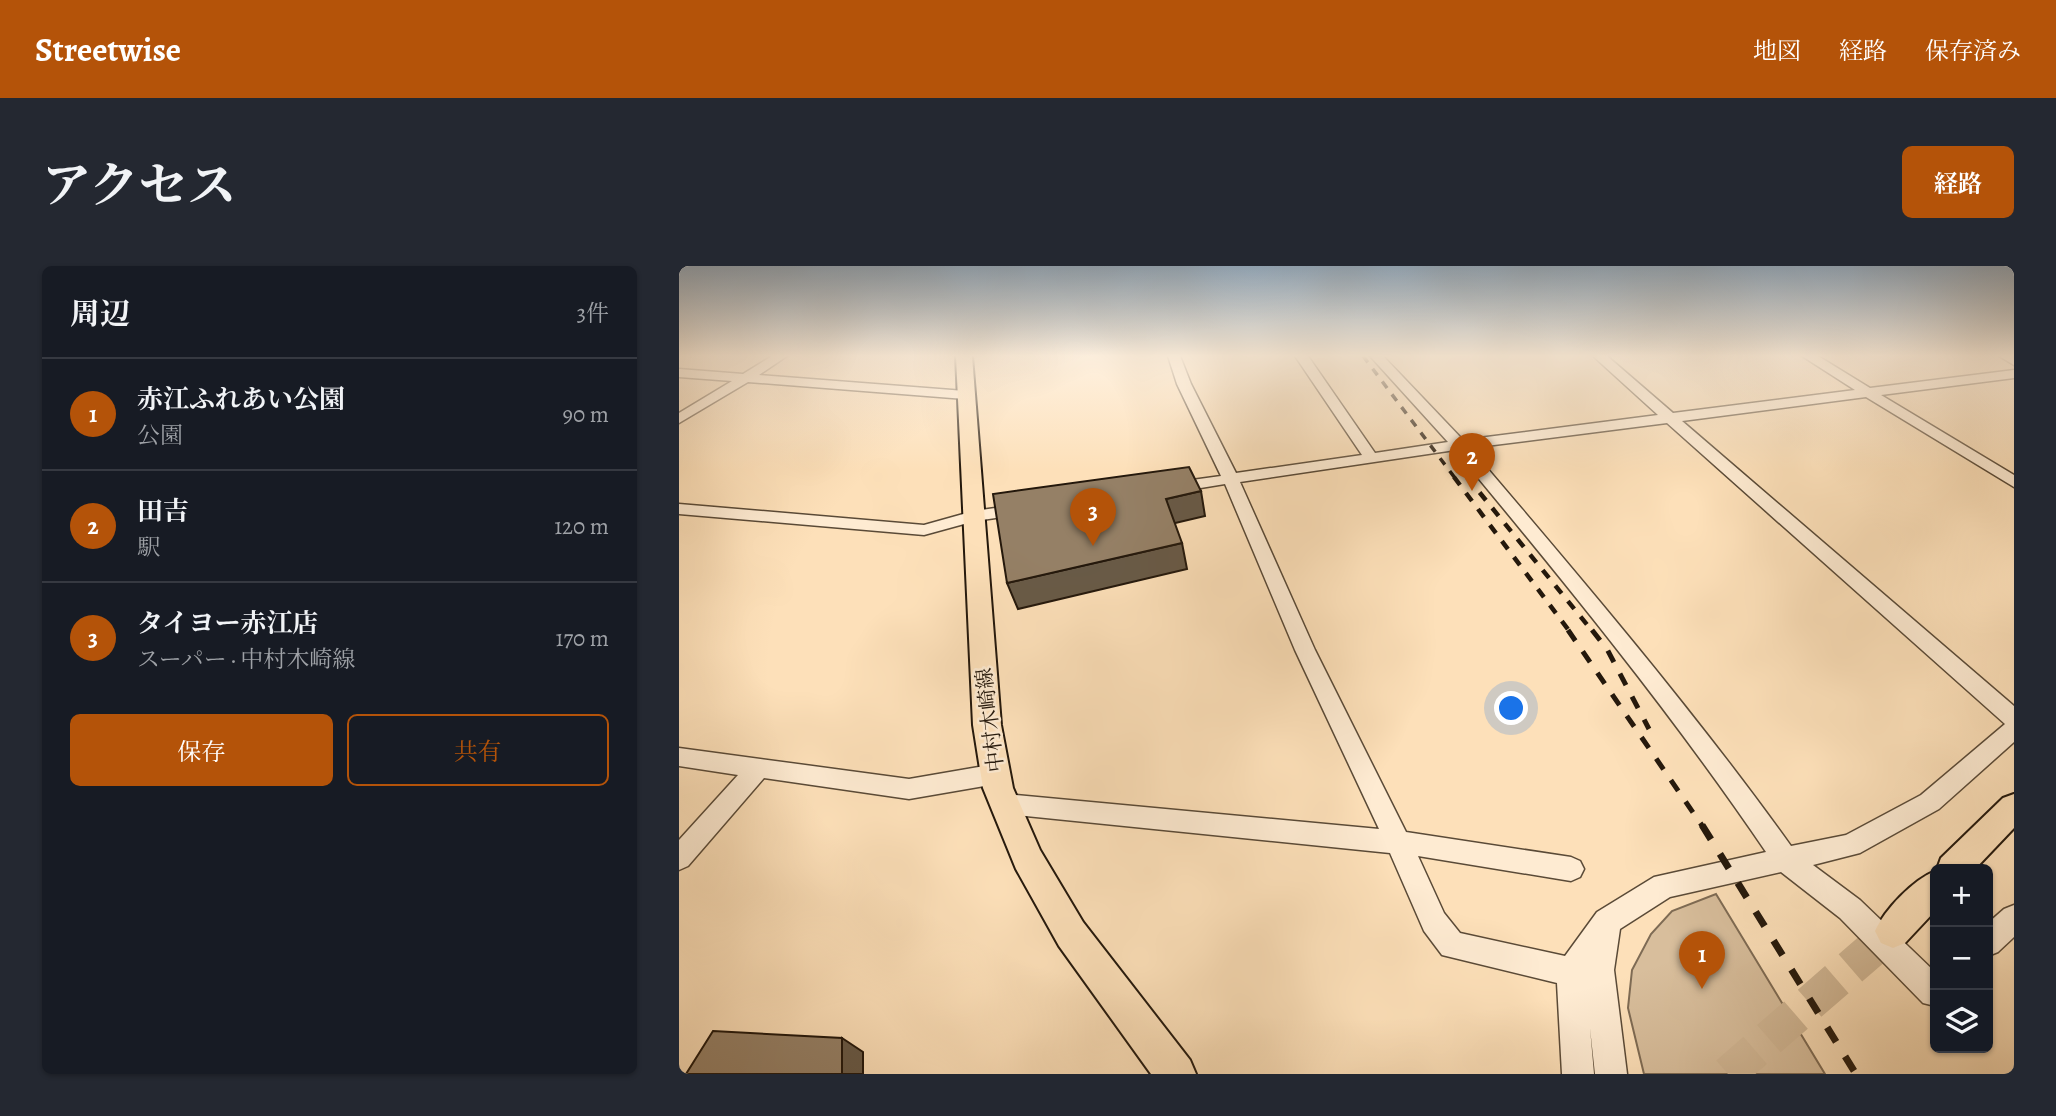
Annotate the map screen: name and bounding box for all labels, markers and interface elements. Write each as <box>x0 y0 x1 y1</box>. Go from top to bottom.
text: Streetwise <box>35 27 181 72</box>
text: 地図 <box>1753 35 1801 67</box>
text: 経路 <box>1839 35 1887 67</box>
text: 保存済み <box>1925 35 2021 67</box>
button: 経路 <box>1902 146 2014 218</box>
text: アクセス <box>42 152 237 219</box>
text: 周辺 <box>70 294 130 334</box>
text: 3件 <box>576 298 609 329</box>
text: 赤江ふれあい公園 <box>137 382 345 417</box>
text: 1 <box>89 399 97 430</box>
text: 90 m <box>563 399 609 430</box>
text: 公園 <box>137 420 183 451</box>
pin: 2 <box>1449 433 1495 491</box>
pin: 3 <box>1070 488 1116 546</box>
text: 田吉 <box>137 494 189 529</box>
text: 2 <box>87 511 99 542</box>
text: 120 m <box>554 511 609 542</box>
text: 駅 <box>137 532 160 563</box>
text: タイヨー赤江店 <box>137 606 318 641</box>
text: 3 <box>88 623 98 654</box>
text: 170 m <box>556 623 609 654</box>
text: スーパー · 中村木崎線 <box>137 644 355 675</box>
street label: 中村木崎線 <box>970 666 1010 774</box>
your location <box>1494 691 1528 725</box>
button: 保存 <box>70 714 333 786</box>
button: 共有 <box>347 714 609 786</box>
map controls <box>1930 864 1993 1053</box>
button: + <box>1930 864 1993 927</box>
button: − <box>1930 927 1993 990</box>
pin: 1 <box>1679 931 1725 989</box>
button: layers <box>1930 990 1993 1053</box>

